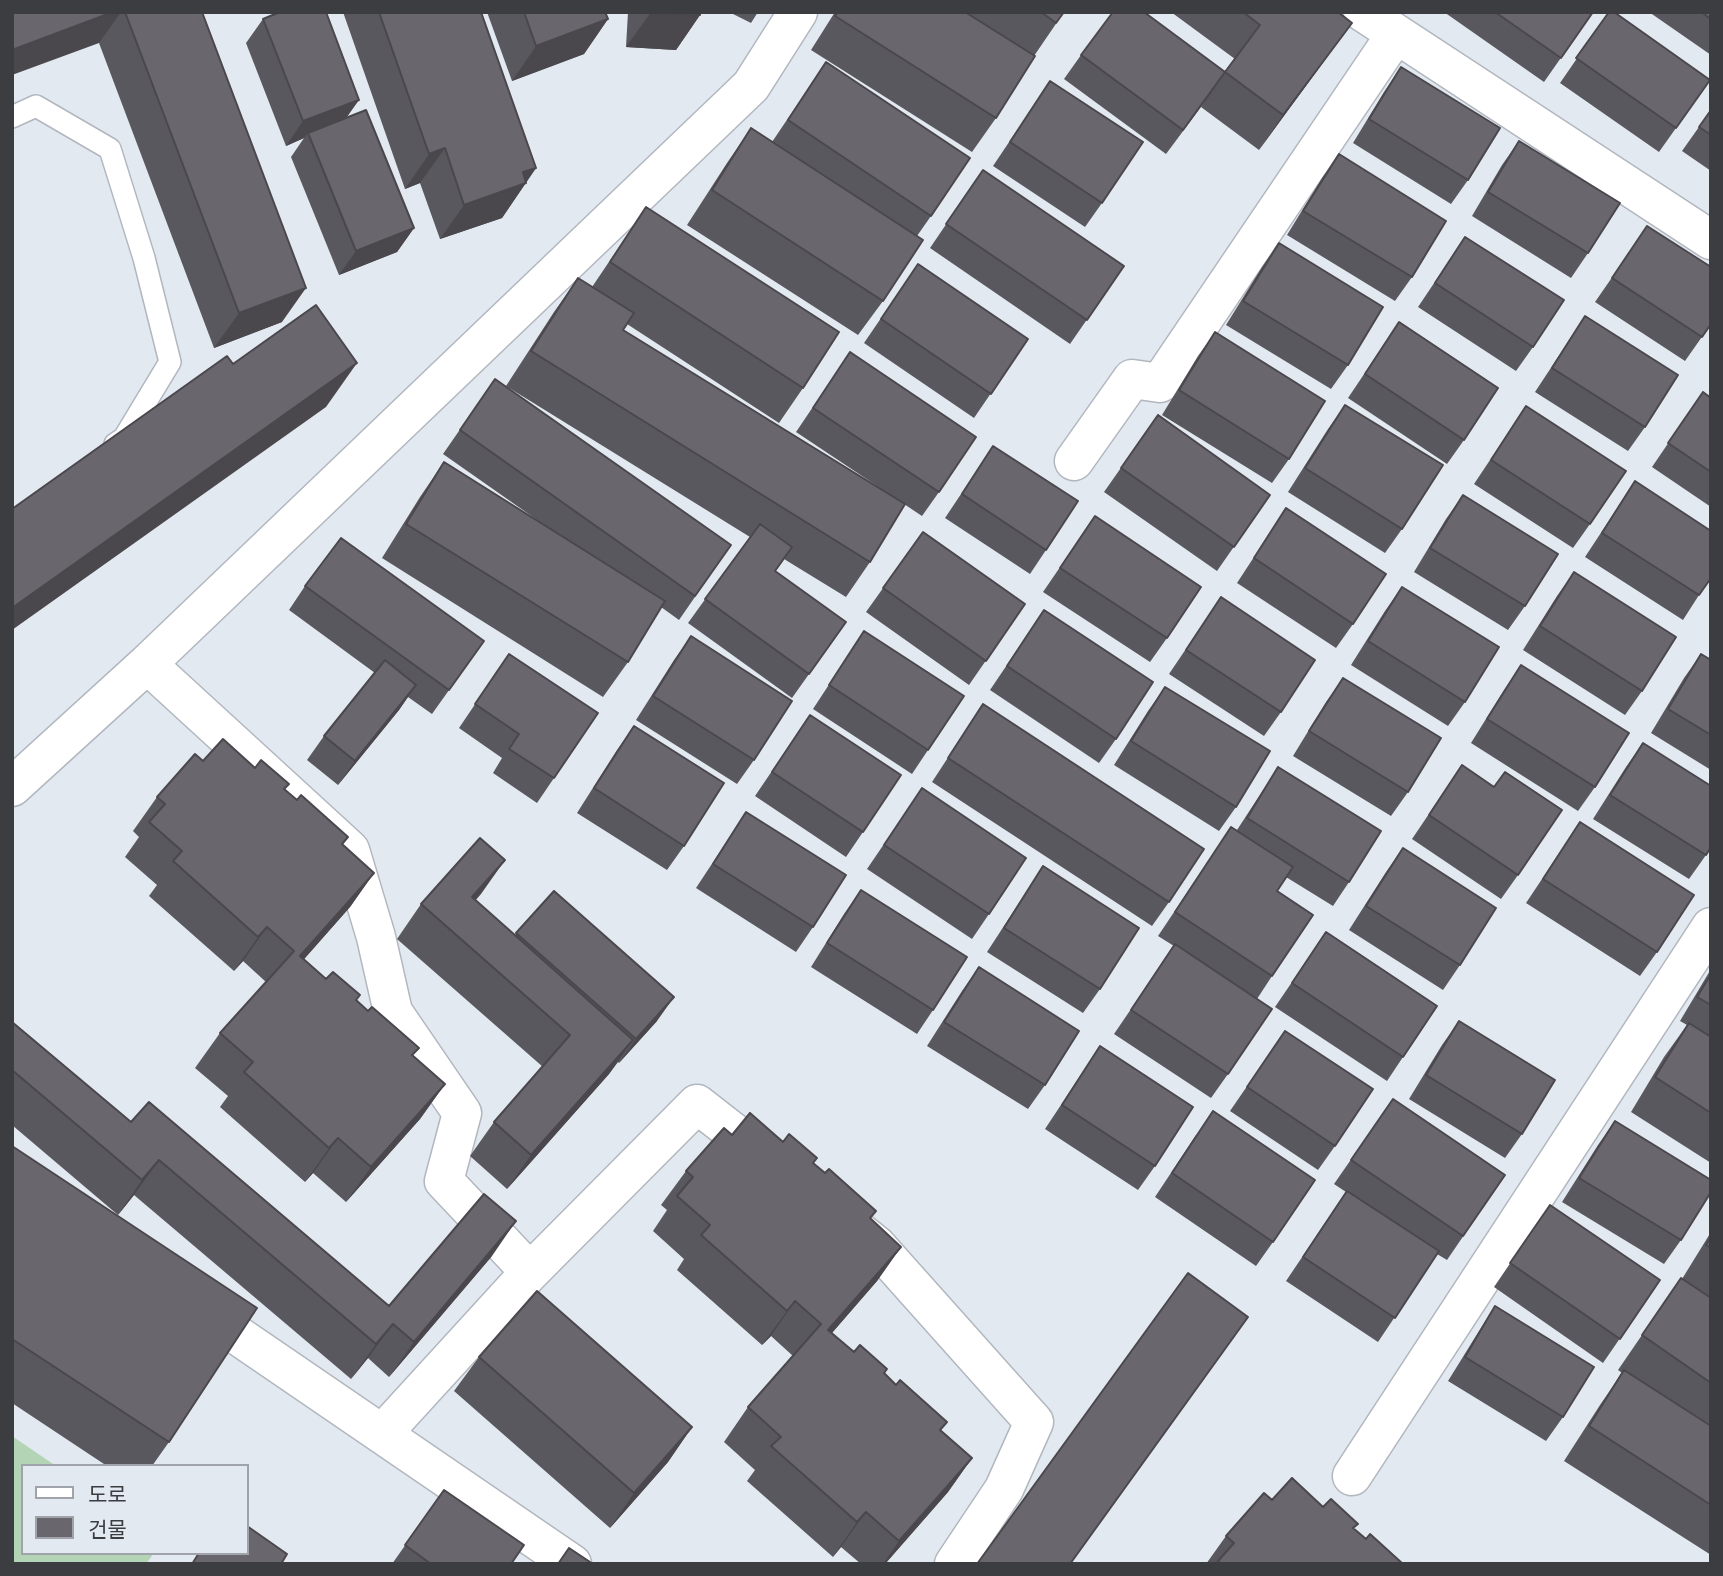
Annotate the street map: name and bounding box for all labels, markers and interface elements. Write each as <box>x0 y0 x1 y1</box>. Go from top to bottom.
legend <box>21 1464 248 1555</box>
text: 도로 <box>88 1481 127 1508</box>
text: 건물 <box>88 1516 127 1543</box>

